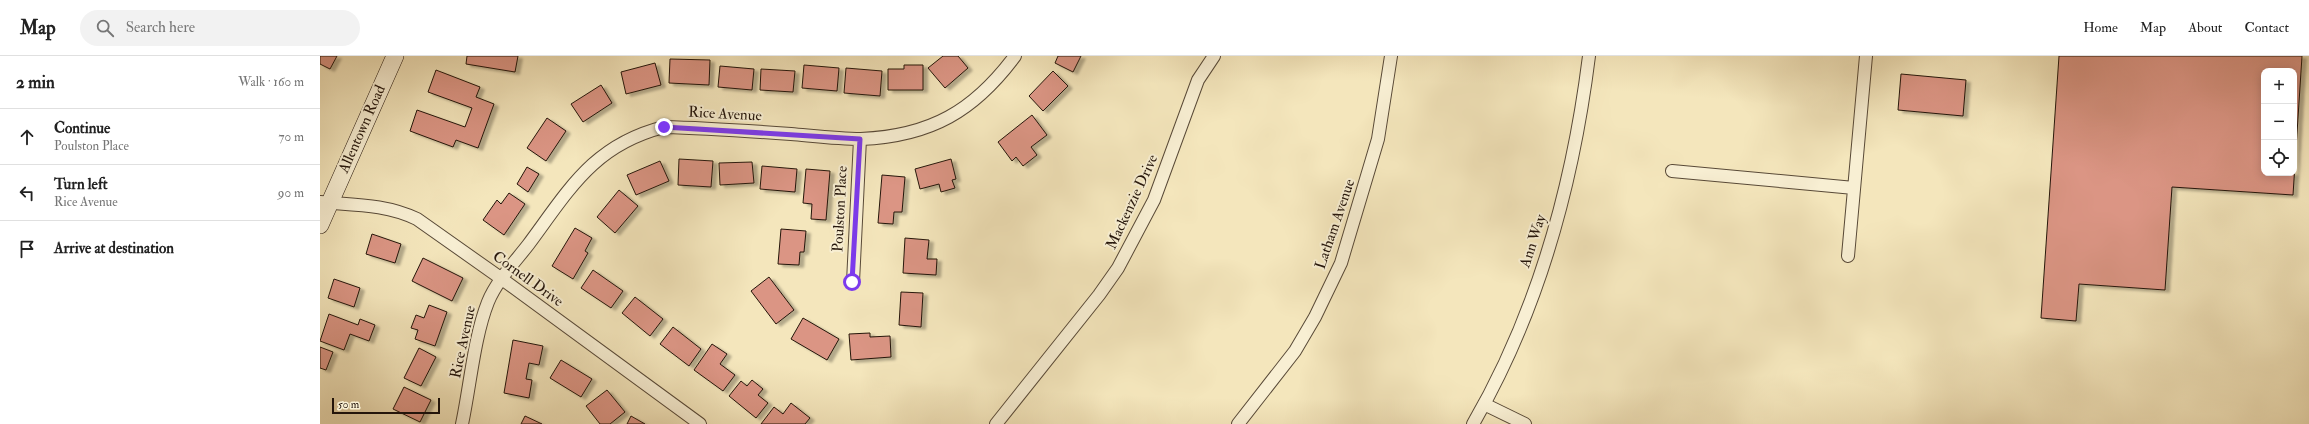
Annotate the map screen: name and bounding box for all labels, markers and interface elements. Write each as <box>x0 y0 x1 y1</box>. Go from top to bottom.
search box <box>80 10 360 46</box>
text: Map <box>20 16 56 40</box>
icon: search <box>94 17 116 39</box>
text: Search here <box>126 18 195 37</box>
text: Home <box>2083 19 2118 36</box>
text: Map <box>2140 19 2166 36</box>
text: About <box>2188 19 2222 36</box>
text: Contact <box>2244 19 2289 36</box>
map controls <box>2261 68 2297 176</box>
button: + <box>2261 68 2297 104</box>
text: 2 min <box>16 72 55 93</box>
text: Walk · 160 m <box>238 74 304 90</box>
street label: Allentown Road <box>334 81 390 177</box>
street label: Rice Avenue <box>688 103 762 125</box>
button: − <box>2261 104 2297 140</box>
route end <box>655 118 673 136</box>
text: Continue <box>54 119 110 138</box>
icon: ahead <box>16 126 38 148</box>
text: 70 m <box>279 129 304 145</box>
text: Poulston Place <box>54 138 129 154</box>
button: locate <box>2261 140 2297 176</box>
street label: Mackenzie Drive <box>1102 152 1162 252</box>
street label: Poulston Place <box>828 165 852 253</box>
text: Turn left <box>54 175 108 194</box>
street label: Latham Avenue <box>1311 176 1359 272</box>
icon: left <box>16 182 38 204</box>
text: 90 m <box>278 185 304 201</box>
text: Rice Avenue <box>54 194 118 210</box>
street label: Ann Way <box>1515 212 1551 271</box>
icon: arrive <box>16 238 38 260</box>
text: Arrive at destination <box>54 239 174 258</box>
street label: Cornell Drive <box>489 247 567 311</box>
route start <box>843 273 861 291</box>
street label: Rice Avenue <box>446 304 480 380</box>
scale bar <box>332 396 440 415</box>
text: 50 m <box>338 398 359 411</box>

